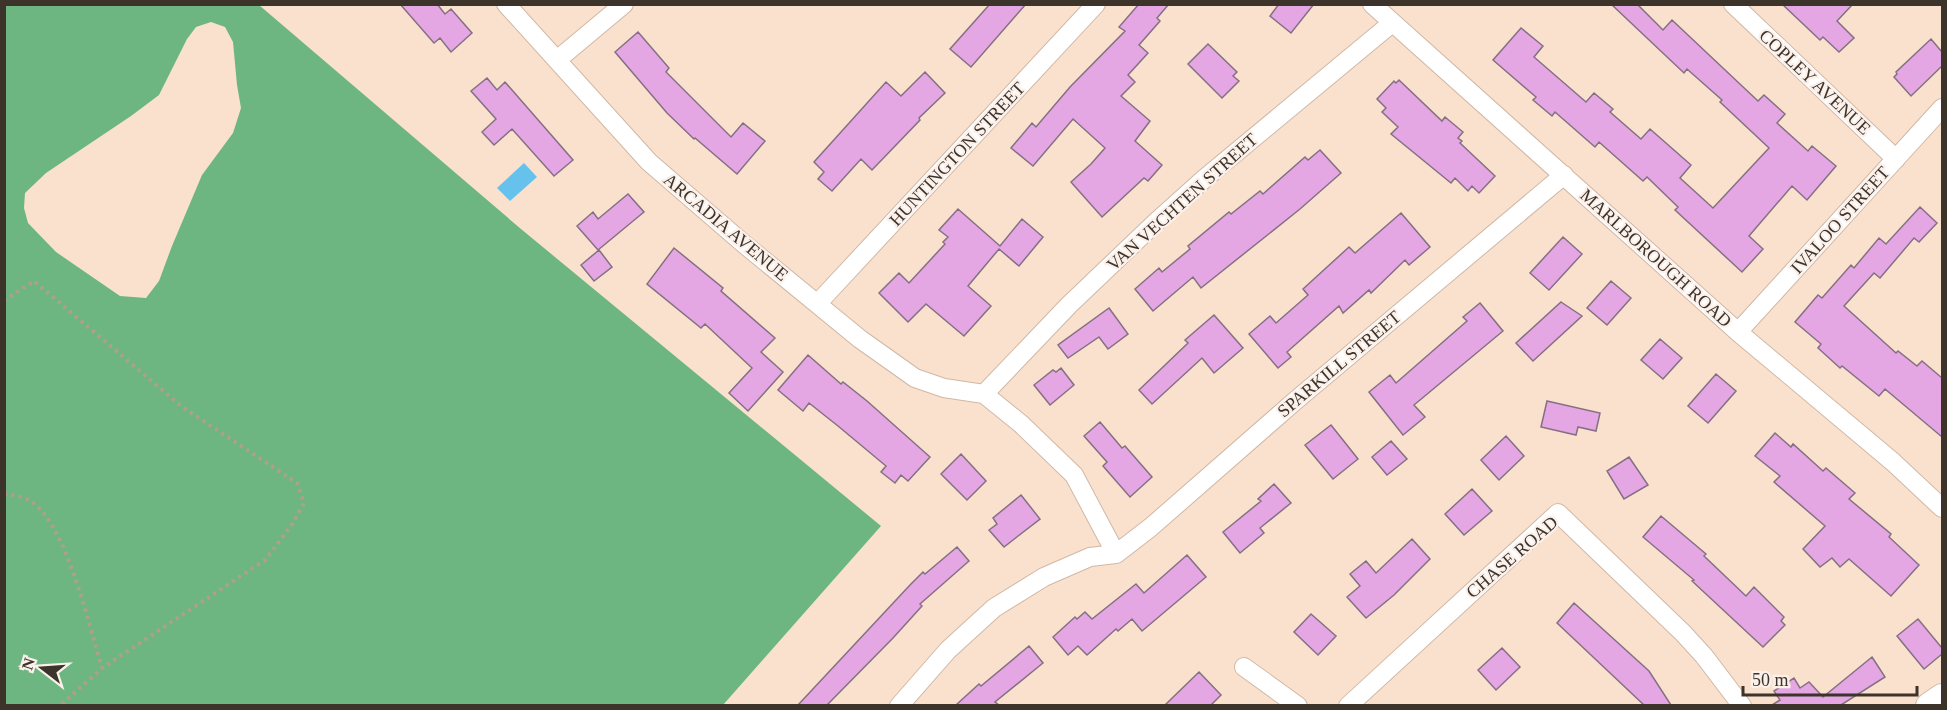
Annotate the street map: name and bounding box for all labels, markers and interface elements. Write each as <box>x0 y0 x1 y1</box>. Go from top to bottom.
street label: COPLEY AVENUE <box>1755 25 1875 139</box>
street label: HUNTINGTON STREET <box>885 78 1029 230</box>
street label: VAN VECHTEN STREET <box>1103 129 1261 275</box>
street label: IVALOO STREET <box>1787 162 1893 278</box>
street label: ARCADIA AVENUE <box>660 169 792 285</box>
street label: MARLBOROUGH ROAD <box>1576 185 1736 331</box>
street label: SPARKILL STREET <box>1274 307 1404 421</box>
street label: CHASE ROAD <box>1462 512 1562 602</box>
north arrow <box>12 638 72 698</box>
text: N <box>18 655 38 672</box>
scale bar <box>1743 659 1917 697</box>
text: 50 m <box>1752 670 1789 690</box>

